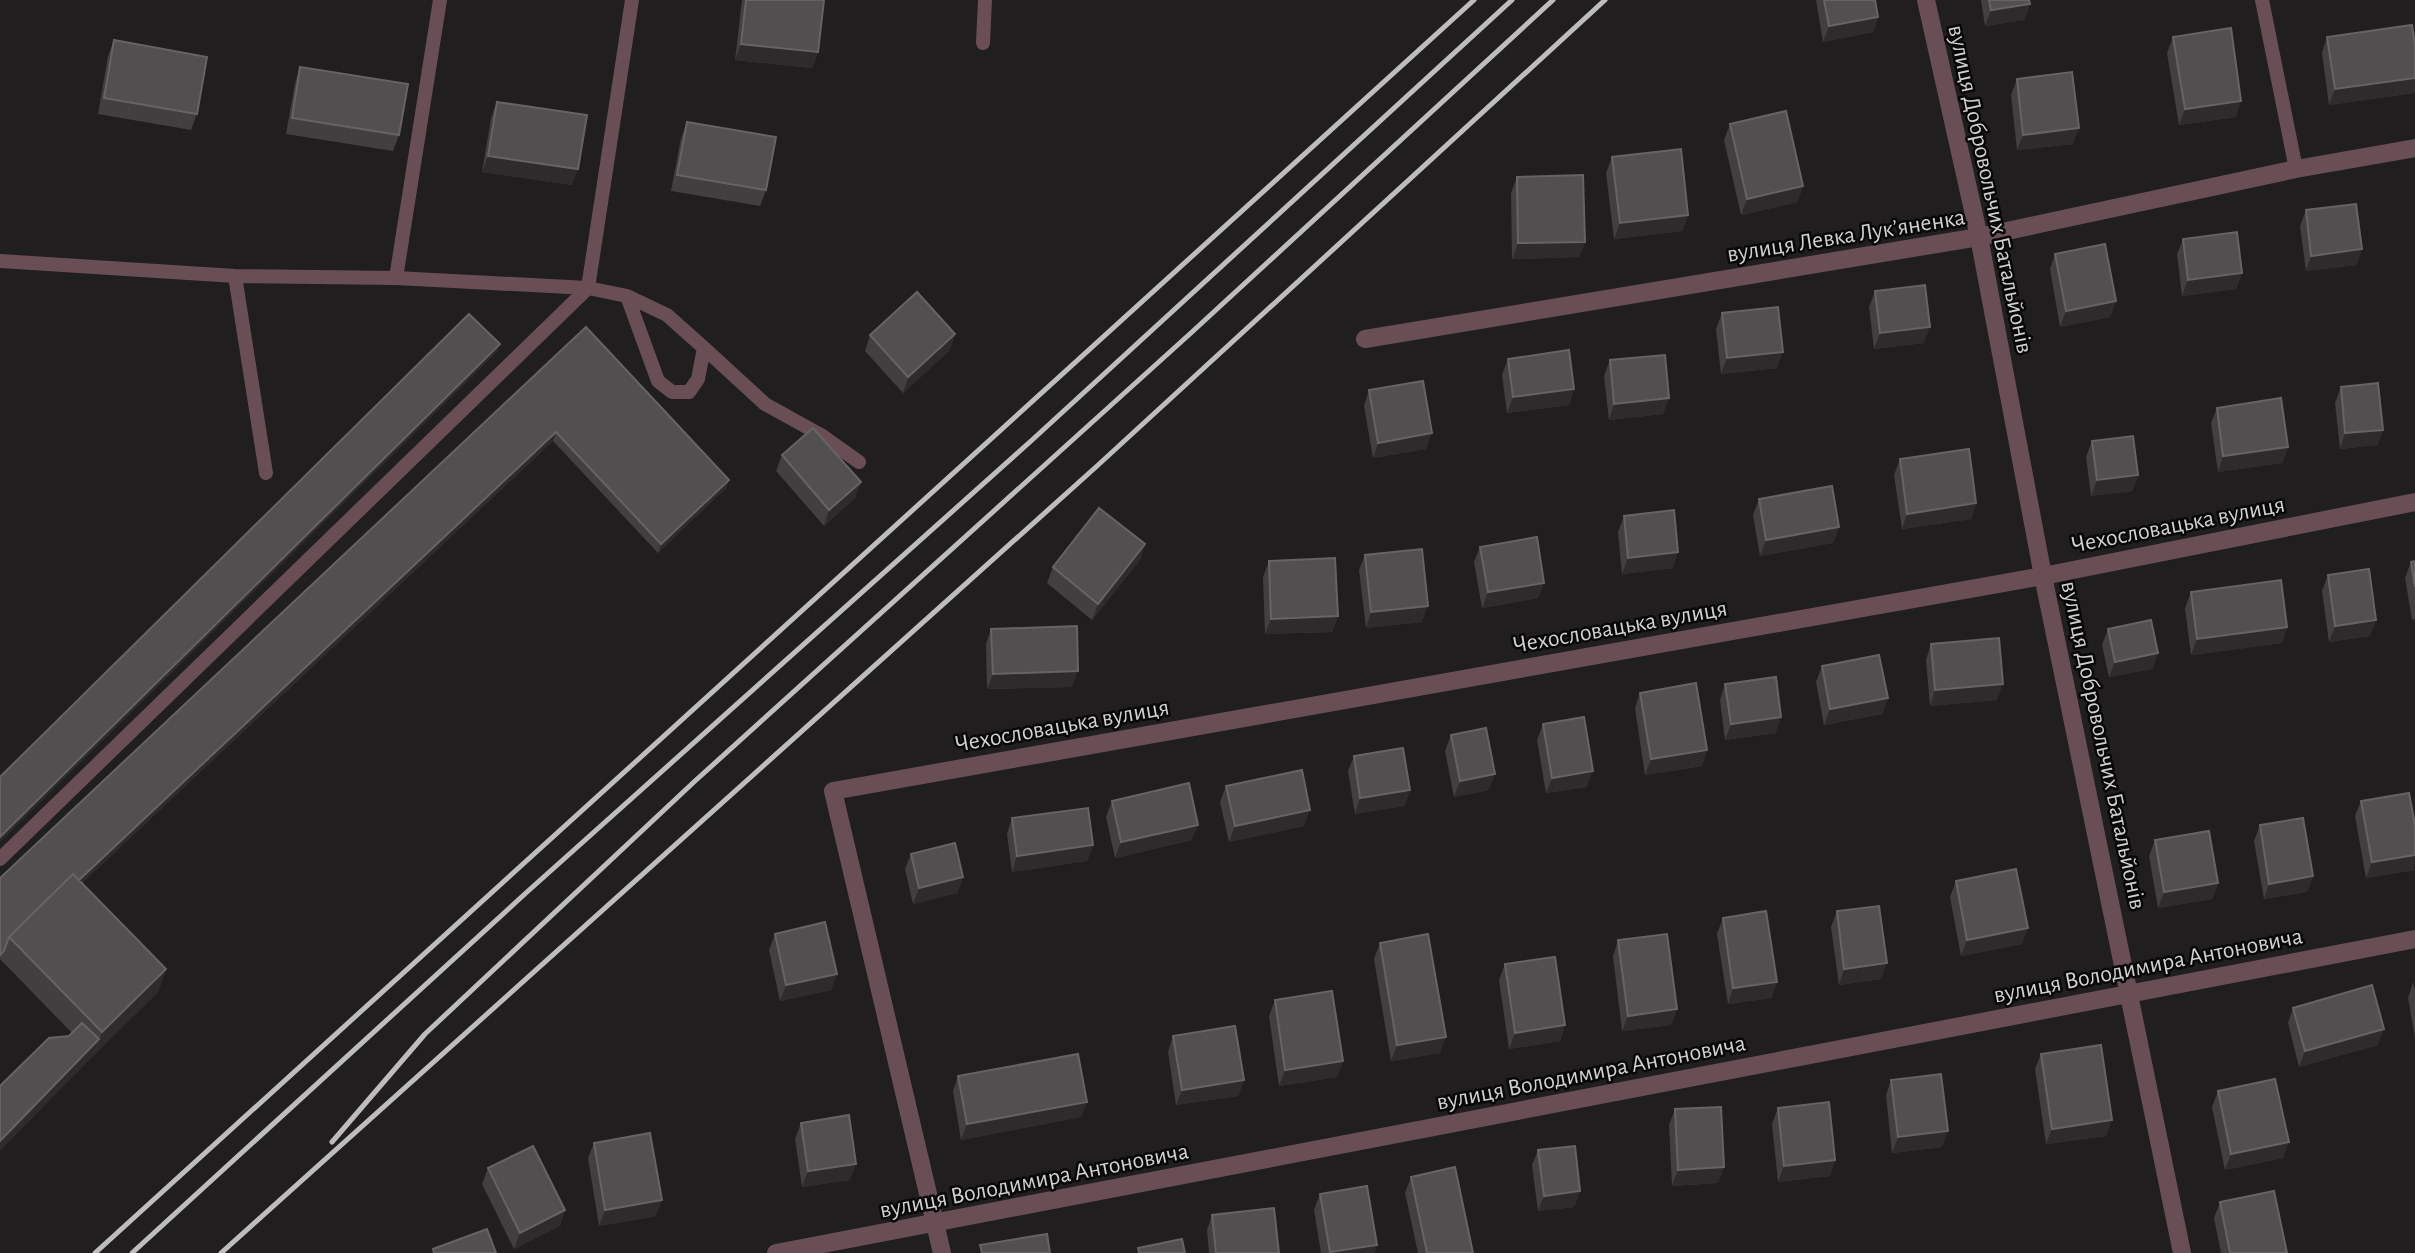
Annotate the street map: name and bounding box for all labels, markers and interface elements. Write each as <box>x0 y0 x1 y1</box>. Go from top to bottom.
street label: вулиця Добровольчих Батальйонів <box>1943 23 2037 356</box>
street label: вулиця Левка Лукʼяненка <box>1725 205 1967 267</box>
street label: Чехословацька вулиця <box>2069 492 2287 557</box>
street label: вулиця Добровольчих Батальйонів <box>2056 579 2150 912</box>
street label: Чехословацька вулиця <box>1511 596 1729 658</box>
street label: Чехословацька вулиця <box>953 695 1171 757</box>
street label: вулиця Володимира Антоновича <box>1992 924 2305 1008</box>
street label: вулиця Володимира Антоновича <box>1435 1031 1748 1115</box>
street label: вулиця Володимира Антоновича <box>878 1139 1191 1223</box>

